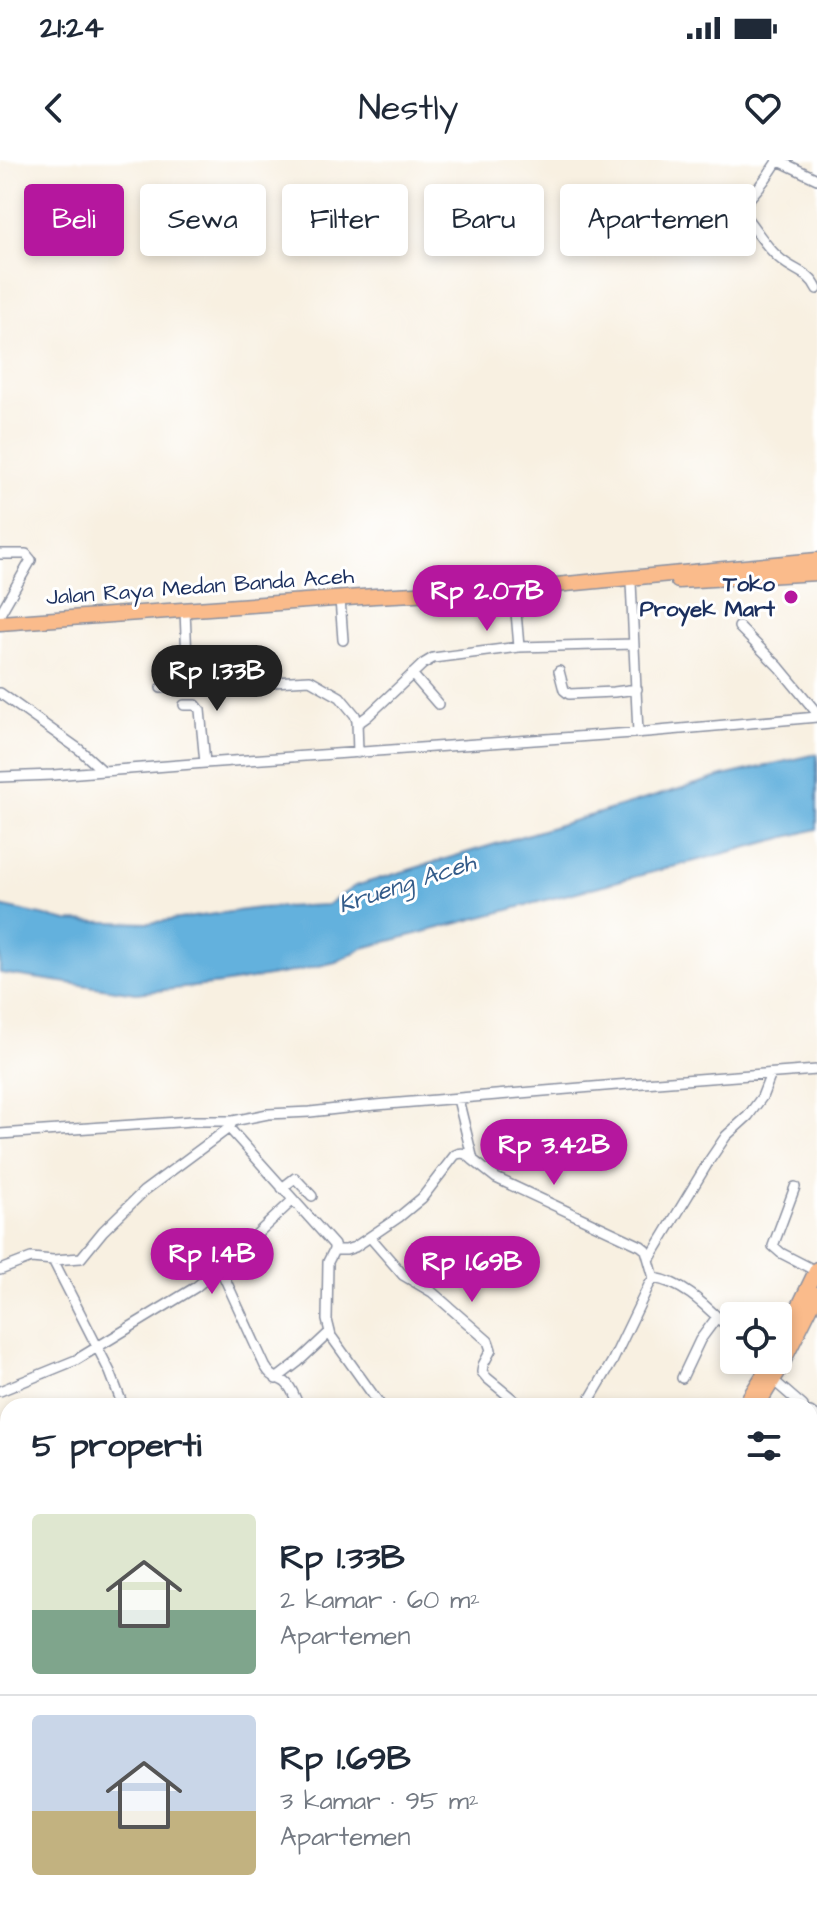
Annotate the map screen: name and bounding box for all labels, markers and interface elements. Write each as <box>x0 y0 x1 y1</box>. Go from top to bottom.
text: 21:24 <box>40 7 104 49</box>
text: Nestly <box>358 83 459 134</box>
icon: back <box>32 86 76 130</box>
icon: heart <box>741 86 785 130</box>
chip: Beli <box>24 184 124 256</box>
chip: Sewa <box>140 184 266 256</box>
chip: Filter <box>282 184 408 256</box>
chip: Baru <box>424 184 544 256</box>
chip: Apartemen <box>560 184 756 256</box>
street label: Jalan Raya Medan Banda Aceh <box>45 561 355 614</box>
pin: Rp 2.07B <box>404 565 570 633</box>
place label: Toko Proyek Mart <box>640 569 776 627</box>
text: Rp 2.07B <box>431 573 543 609</box>
marker: Toko Proyek Mart <box>782 588 800 606</box>
pin: Rp 1.33B <box>134 645 300 713</box>
text: Rp 1.33B <box>169 653 265 689</box>
water label: Krueng Aceh <box>334 845 481 923</box>
pin: Rp 3.42B <box>471 1119 637 1187</box>
text: Rp 3.42B <box>498 1127 610 1163</box>
pin: Rp 1.4B <box>138 1228 286 1296</box>
text: Rp 1.4B <box>169 1236 255 1272</box>
pin: Rp 1.69B <box>389 1236 555 1304</box>
text: Rp 1.69B <box>422 1244 522 1280</box>
map controls <box>720 1302 792 1374</box>
button: locate <box>720 1302 792 1374</box>
text: 5 properti <box>32 1422 201 1470</box>
icon: filters <box>742 1424 786 1468</box>
text: Rp 1.33B <box>280 1534 405 1582</box>
icon: home <box>96 1546 192 1642</box>
text: 2 kamar · 60 m² <box>280 1582 480 1618</box>
text: Apartemen <box>280 1618 411 1654</box>
text: Rp 1.69B <box>280 1735 411 1783</box>
icon: home <box>96 1747 192 1843</box>
text: 3 kamar · 95 m² <box>280 1783 479 1819</box>
text: Apartemen <box>280 1819 411 1855</box>

